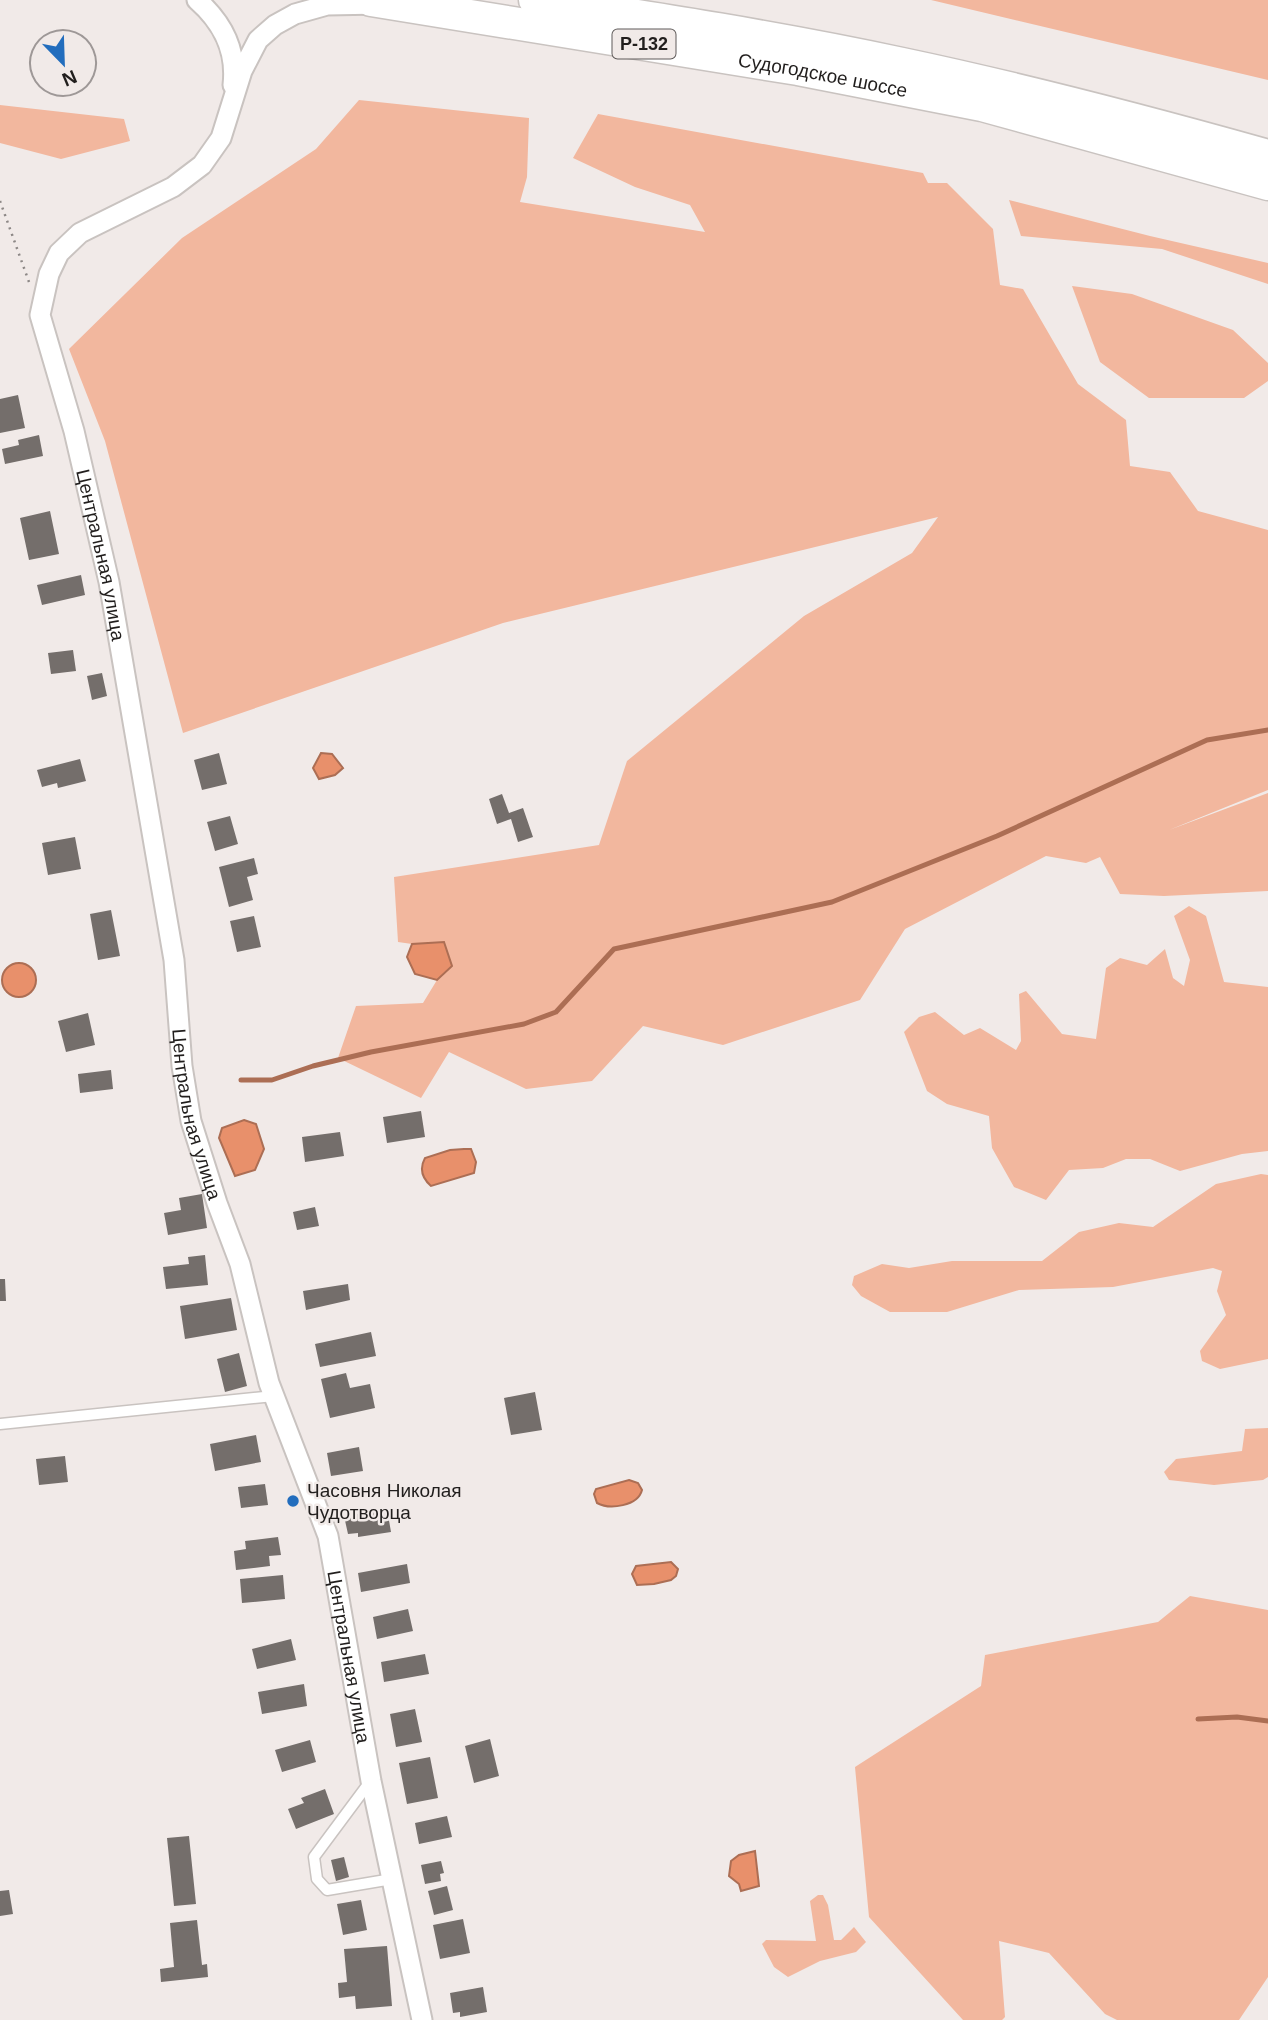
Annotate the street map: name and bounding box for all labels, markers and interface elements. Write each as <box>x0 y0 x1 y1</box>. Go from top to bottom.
north arrow <box>28 28 98 98</box>
road number: Р-132 <box>612 29 676 58</box>
street label: Судогодское шоссе <box>737 49 909 101</box>
text: N <box>59 66 80 91</box>
street label: Центральная улица <box>73 467 129 643</box>
street label: Центральная улица <box>169 1028 226 1203</box>
place label: Часовня Николая Чудотворца <box>307 1480 462 1523</box>
marker: Часовня Николая Чудотворца <box>285 1493 301 1509</box>
street label: Центральная улица <box>324 1569 375 1745</box>

